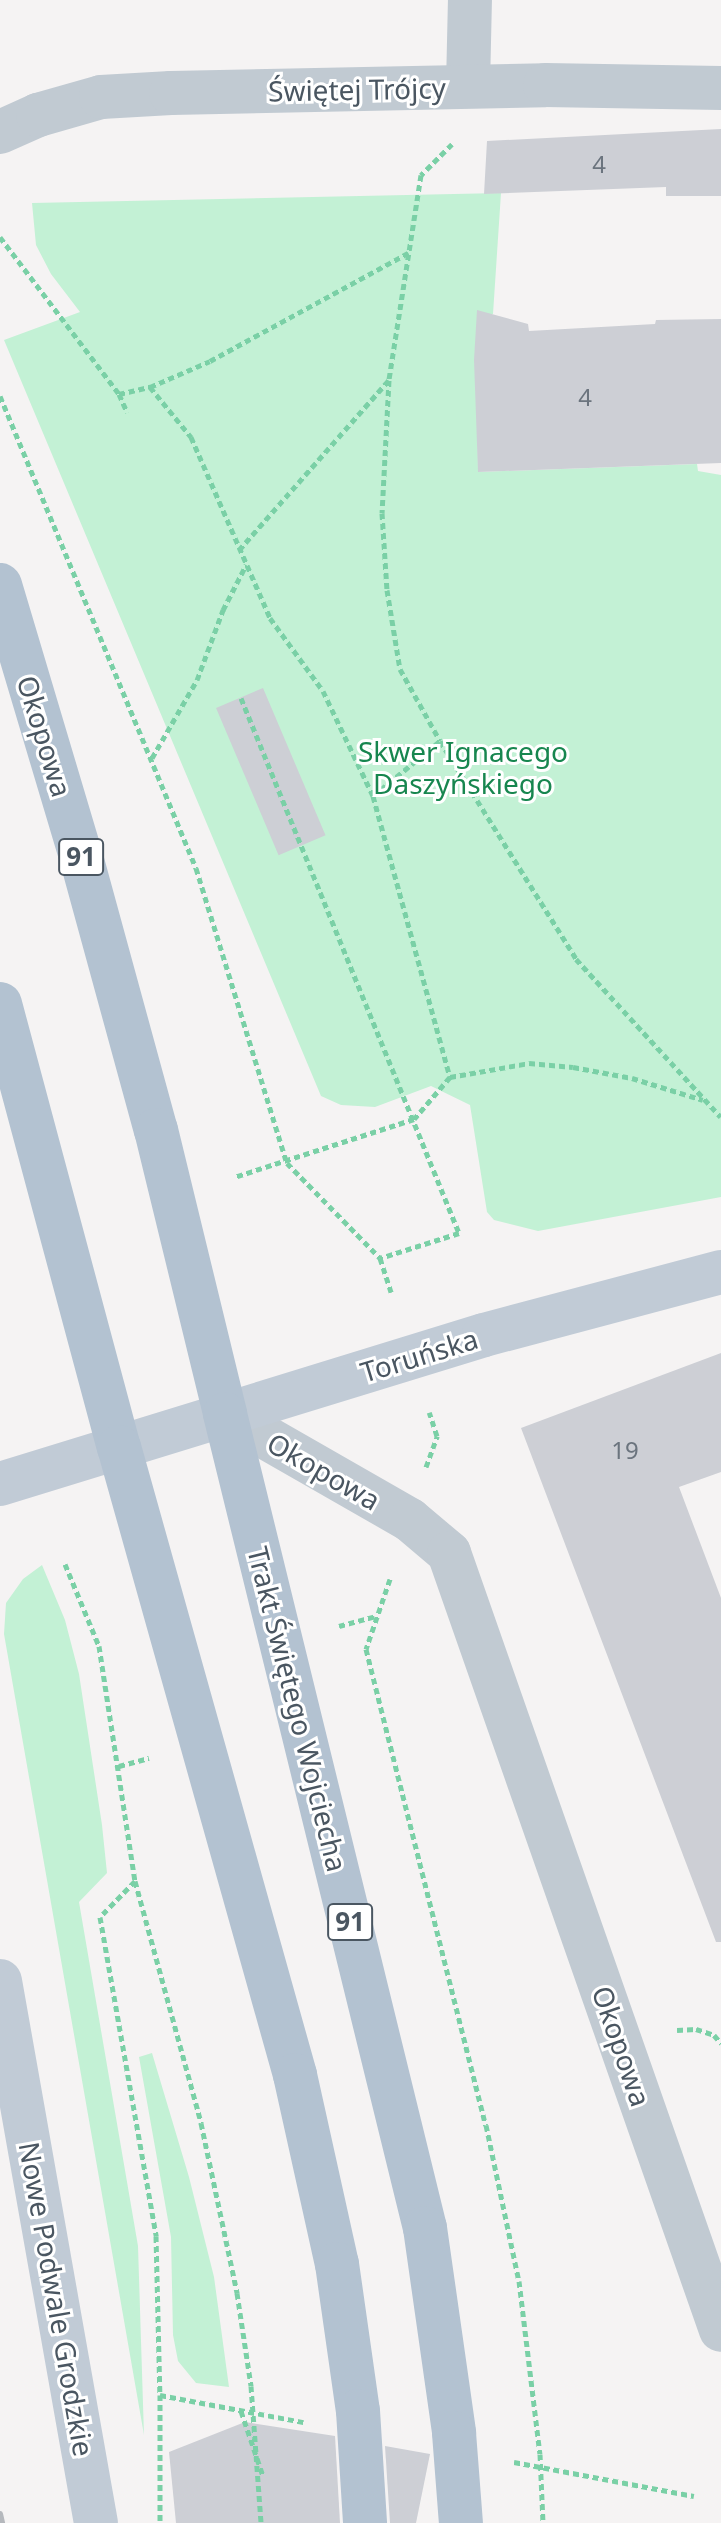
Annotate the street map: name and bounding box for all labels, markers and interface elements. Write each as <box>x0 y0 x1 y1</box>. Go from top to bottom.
street label: Świętej Trójcy <box>268 71 446 107</box>
house number: 4 <box>592 150 606 178</box>
house number: 4 <box>578 383 592 411</box>
street label: Okopowa <box>11 671 79 801</box>
park label: Skwer Ignacego Daszyńskiego <box>358 734 568 800</box>
road number: 91 <box>57 835 105 879</box>
street label: Toruńska <box>356 1321 482 1389</box>
street label: Okopowa <box>261 1425 387 1517</box>
house number: 19 <box>611 1436 639 1464</box>
street label: Trakt Świętego Wojciecha <box>241 1543 355 1875</box>
road number: 91 <box>326 1900 374 1944</box>
street label: Okopowa <box>586 1981 658 2111</box>
street label: Nowe Podwale Grodzkie <box>13 2139 101 2459</box>

